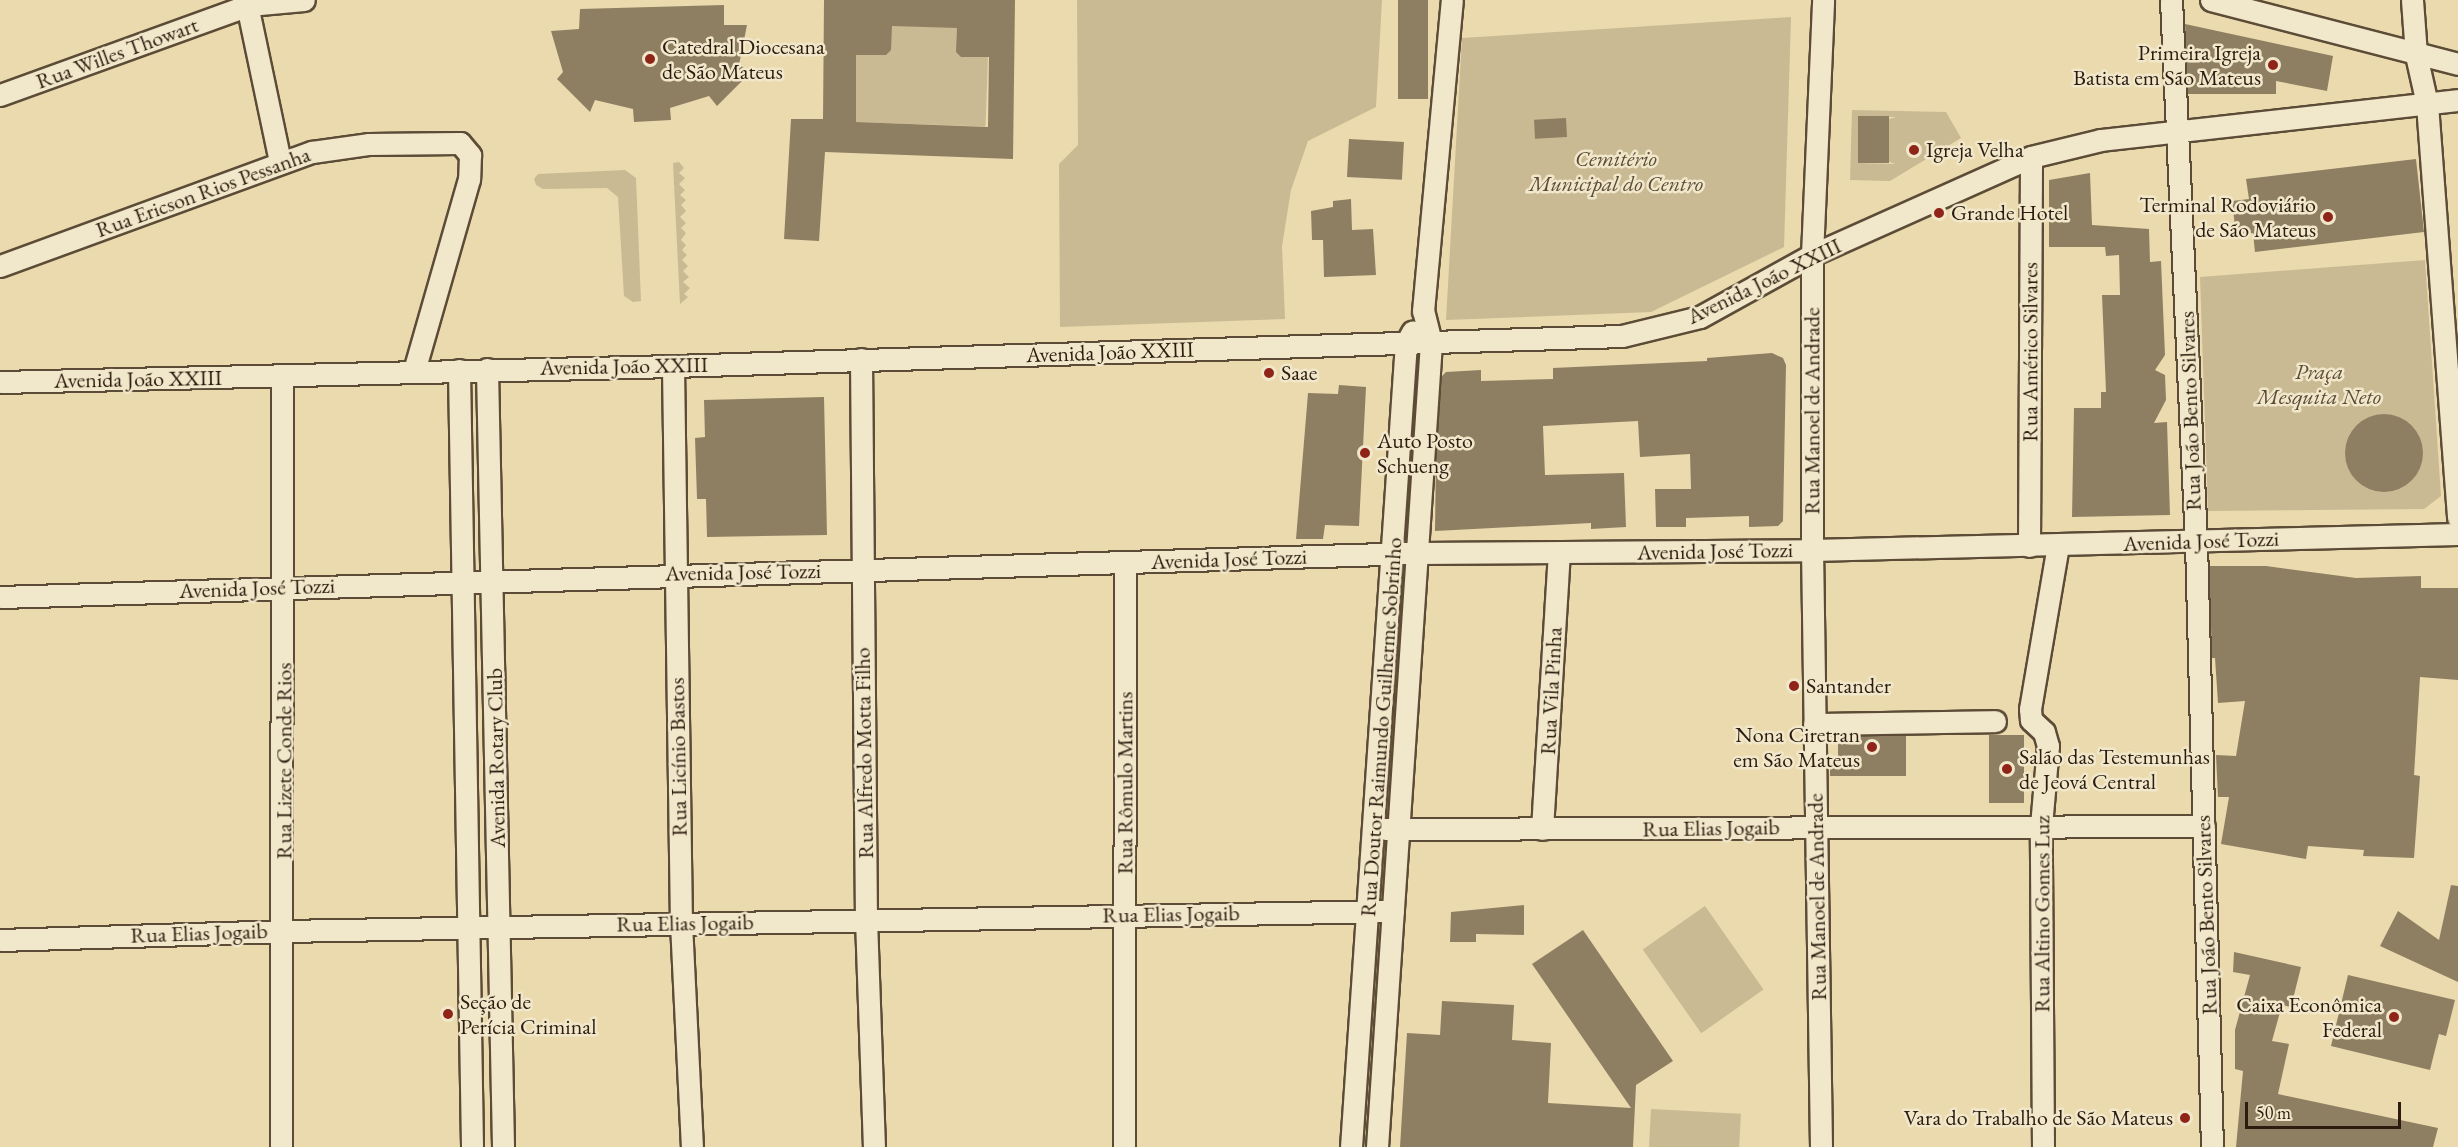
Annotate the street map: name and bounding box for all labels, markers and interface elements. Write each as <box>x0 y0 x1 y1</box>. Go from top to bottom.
street label: Rua Willes Thowart <box>32 11 202 95</box>
place label: Catedral Diocesana de São Mateus <box>662 33 825 84</box>
place label: Primeira Igreja Batista em São Mateus <box>2073 39 2261 90</box>
marker: Catedral Diocesana de São Mateus <box>643 52 657 66</box>
marker: Primeira Igreja Batista em São Mateus <box>2266 58 2280 72</box>
place label: Igreja Velha <box>1926 137 2024 163</box>
street label: Rua Ericson Rios Pessanha <box>92 141 314 243</box>
marker: Igreja Velha <box>1907 143 1921 157</box>
park label: Cemitério Municipal do Centro <box>1529 145 1703 196</box>
place label: Terminal Rodoviário de São Mateus <box>2139 191 2316 242</box>
place label: Grande Hotel <box>1951 200 2068 226</box>
marker: Grande Hotel <box>1932 206 1946 220</box>
marker: Terminal Rodoviário de São Mateus <box>2321 210 2335 224</box>
street label: Avenida João XXIII <box>1683 232 1845 330</box>
street label: Rua Américo Silvares <box>2017 262 2043 442</box>
street label: Rua Manoel de Andrade <box>1799 307 1825 515</box>
street label: Rua João Bento Silvares <box>2173 311 2207 511</box>
street label: Avenida João XXIII <box>1025 336 1195 368</box>
street label: Avenida João XXIII <box>540 351 708 381</box>
park label: Praça Mesquita Neto <box>2257 358 2381 410</box>
place label: Saae <box>1281 360 1317 386</box>
street label: Avenida João XXIII <box>54 364 222 394</box>
marker: Saae <box>1262 366 1276 380</box>
place label: Auto Posto Schueng <box>1377 427 1473 478</box>
marker: Auto Posto Schueng <box>1358 446 1372 460</box>
street label: Avenida José Tozzi <box>2123 525 2279 557</box>
street label: Rua Doutor Raimundo Guilherme Sobrinho <box>1355 536 1407 918</box>
street label: Avenida José Tozzi <box>1637 536 1793 566</box>
street label: Avenida José Tozzi <box>1151 543 1307 575</box>
street label: Avenida José Tozzi <box>665 557 821 587</box>
street label: Avenida José Tozzi <box>179 572 335 604</box>
street label: Rua Vila Pinha <box>1534 626 1568 756</box>
street label: Rua Alfredo Motta Filho <box>849 647 879 859</box>
street label: Rua Lizete Conde Rios <box>271 663 297 859</box>
street label: Avenida Rotary Club <box>481 668 511 848</box>
place label: Santander <box>1806 673 1891 699</box>
street label: Rua Licínio Bastos <box>663 677 693 837</box>
marker: Santander <box>1787 679 1801 693</box>
street label: Rua Rômulo Martins <box>1112 692 1138 874</box>
place label: Nona Ciretran em São Mateus <box>1733 721 1860 772</box>
marker: Nona Ciretran em São Mateus <box>1865 740 1879 754</box>
place label: Salão das Testemunhas de Jeová Central <box>2019 743 2210 794</box>
marker: Salão das Testemunhas de Jeová Central <box>2000 762 2014 776</box>
street label: Rua Manoel de Andrade <box>1802 793 1832 1001</box>
street label: Rua Elias Jogaib <box>1642 814 1780 842</box>
street label: Rua Altino Gomes Luz <box>2029 815 2055 1013</box>
street label: Rua João Bento Silvares <box>2189 815 2223 1015</box>
street label: Rua Elias Jogaib <box>1102 900 1240 928</box>
street label: Rua Elias Jogaib <box>616 909 754 937</box>
street label: Rua Elias Jogaib <box>130 917 268 949</box>
place label: Seção de Perícia Criminal <box>460 988 596 1040</box>
place label: Caixa Econômica Federal <box>2236 991 2382 1042</box>
marker: Seção de Perícia Criminal <box>441 1007 455 1021</box>
marker: Caixa Econômica Federal <box>2387 1010 2401 1024</box>
scale bar <box>2248 1090 2404 1128</box>
text: 50 m <box>2256 1101 2291 1124</box>
place label: Vara do Trabalho de São Mateus <box>1904 1105 2173 1131</box>
marker: Vara do Trabalho de São Mateus <box>2178 1111 2192 1125</box>

